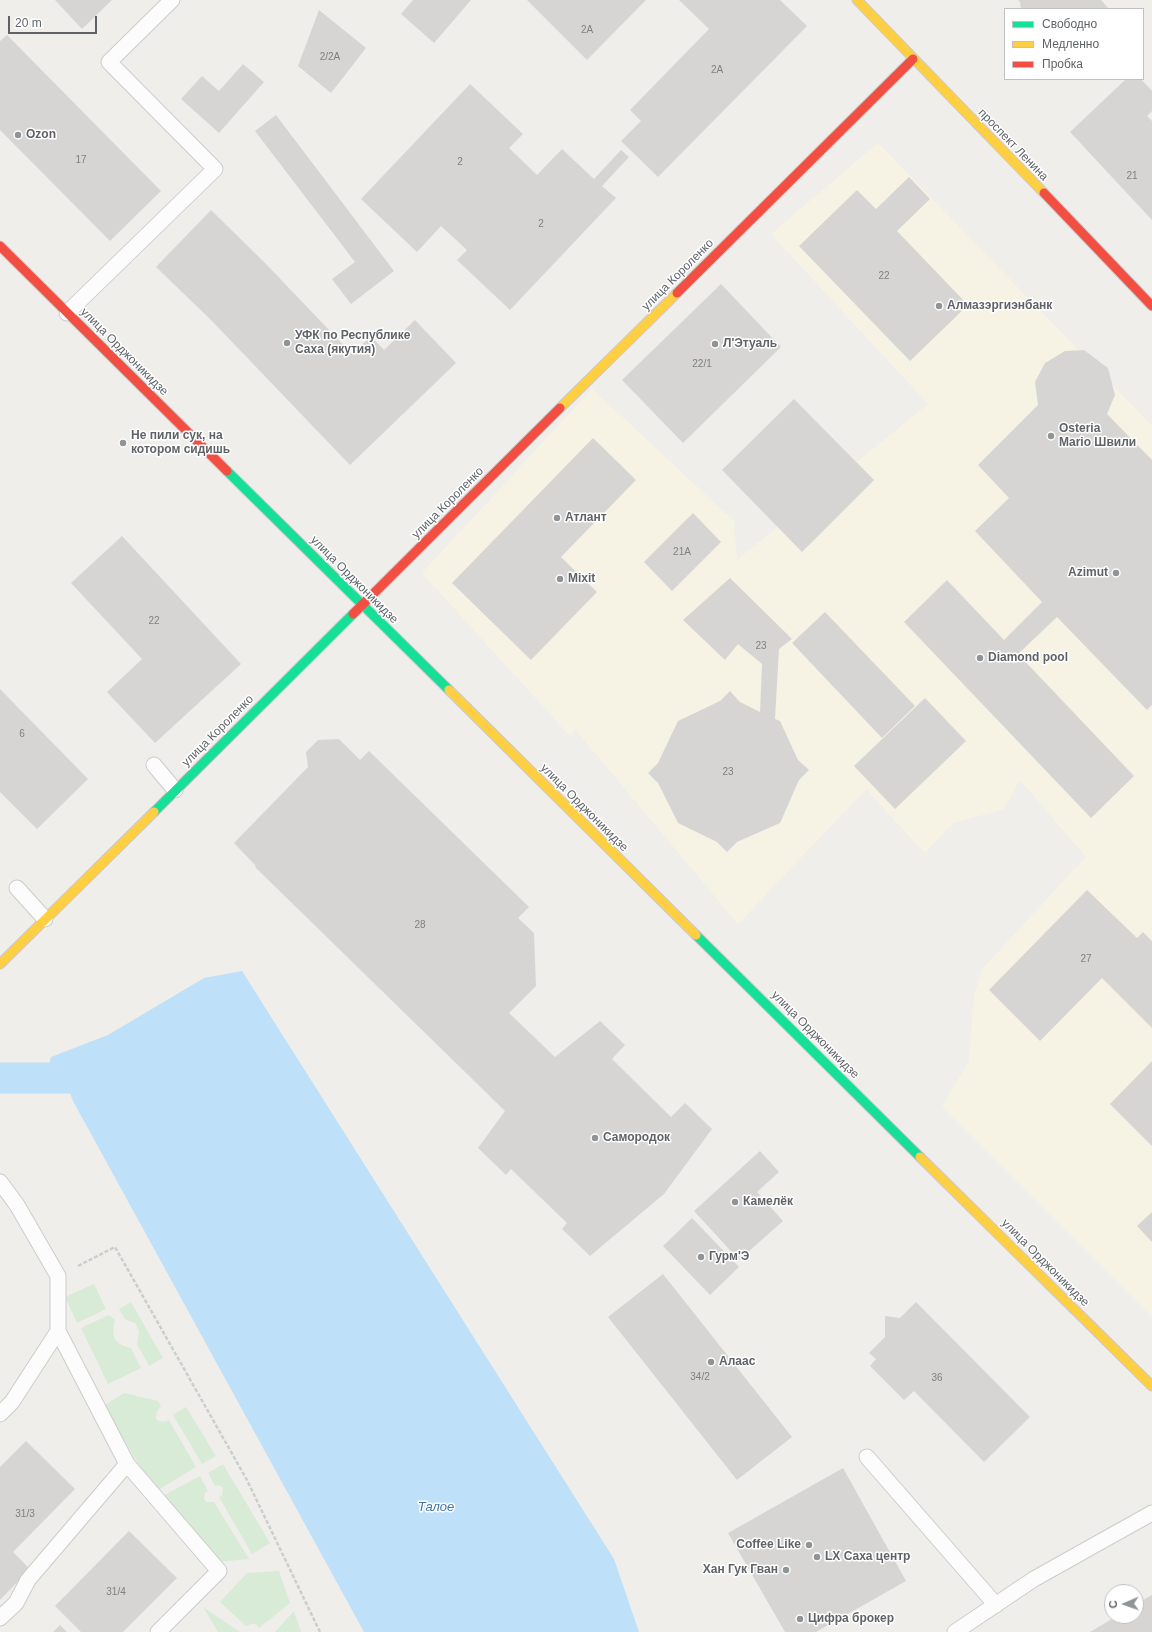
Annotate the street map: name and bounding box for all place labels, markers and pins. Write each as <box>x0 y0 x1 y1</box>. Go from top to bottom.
place label: Ozon <box>26 128 56 142</box>
marker: Ozon <box>13 130 23 140</box>
place label: Алмазэргиэнбанк <box>947 299 1052 313</box>
marker: Алмазэргиэнбанк <box>934 301 944 311</box>
place label: УФК по Республике Саха (якутия) <box>295 329 410 357</box>
place label: Л'Этуаль <box>723 337 777 351</box>
marker: УФК по Республике Саха (якутия) <box>282 338 292 348</box>
marker: Л'Этуаль <box>710 339 720 349</box>
place label: Osteria Mario Швили <box>1059 422 1136 450</box>
place label: Не пили сук, на котором сидишь <box>131 429 230 457</box>
marker: Osteria Mario Швили <box>1046 431 1056 441</box>
marker: Не пили сук, на котором сидишь <box>118 438 128 448</box>
place label: Атлант <box>565 511 607 525</box>
marker: Атлант <box>552 513 562 523</box>
place label: Azimut <box>1068 566 1108 580</box>
marker: Azimut <box>1111 568 1121 578</box>
place label: Mixit <box>568 572 595 586</box>
marker: Mixit <box>555 574 565 584</box>
place label: Diamond pool <box>988 651 1068 665</box>
marker: Diamond pool <box>975 653 985 663</box>
place label: Самородок <box>603 1131 670 1145</box>
marker: Самородок <box>590 1133 600 1143</box>
place label: Камелёк <box>743 1195 793 1209</box>
marker: Камелёк <box>730 1197 740 1207</box>
place label: Гурм'Э <box>709 1250 749 1264</box>
marker: Гурм'Э <box>696 1252 706 1262</box>
place label: Алаас <box>719 1355 755 1369</box>
marker: Алаас <box>706 1357 716 1367</box>
place label: Coffee Like <box>736 1538 801 1552</box>
marker: Coffee Like <box>804 1540 814 1550</box>
place label: LX Саха центр <box>825 1550 910 1564</box>
marker: LX Саха центр <box>812 1552 822 1562</box>
place label: Хан Гук Гван <box>703 1563 778 1577</box>
marker: Хан Гук Гван <box>781 1565 791 1575</box>
place label: Цифра брокер <box>808 1612 894 1626</box>
marker: Цифра брокер <box>795 1614 805 1624</box>

